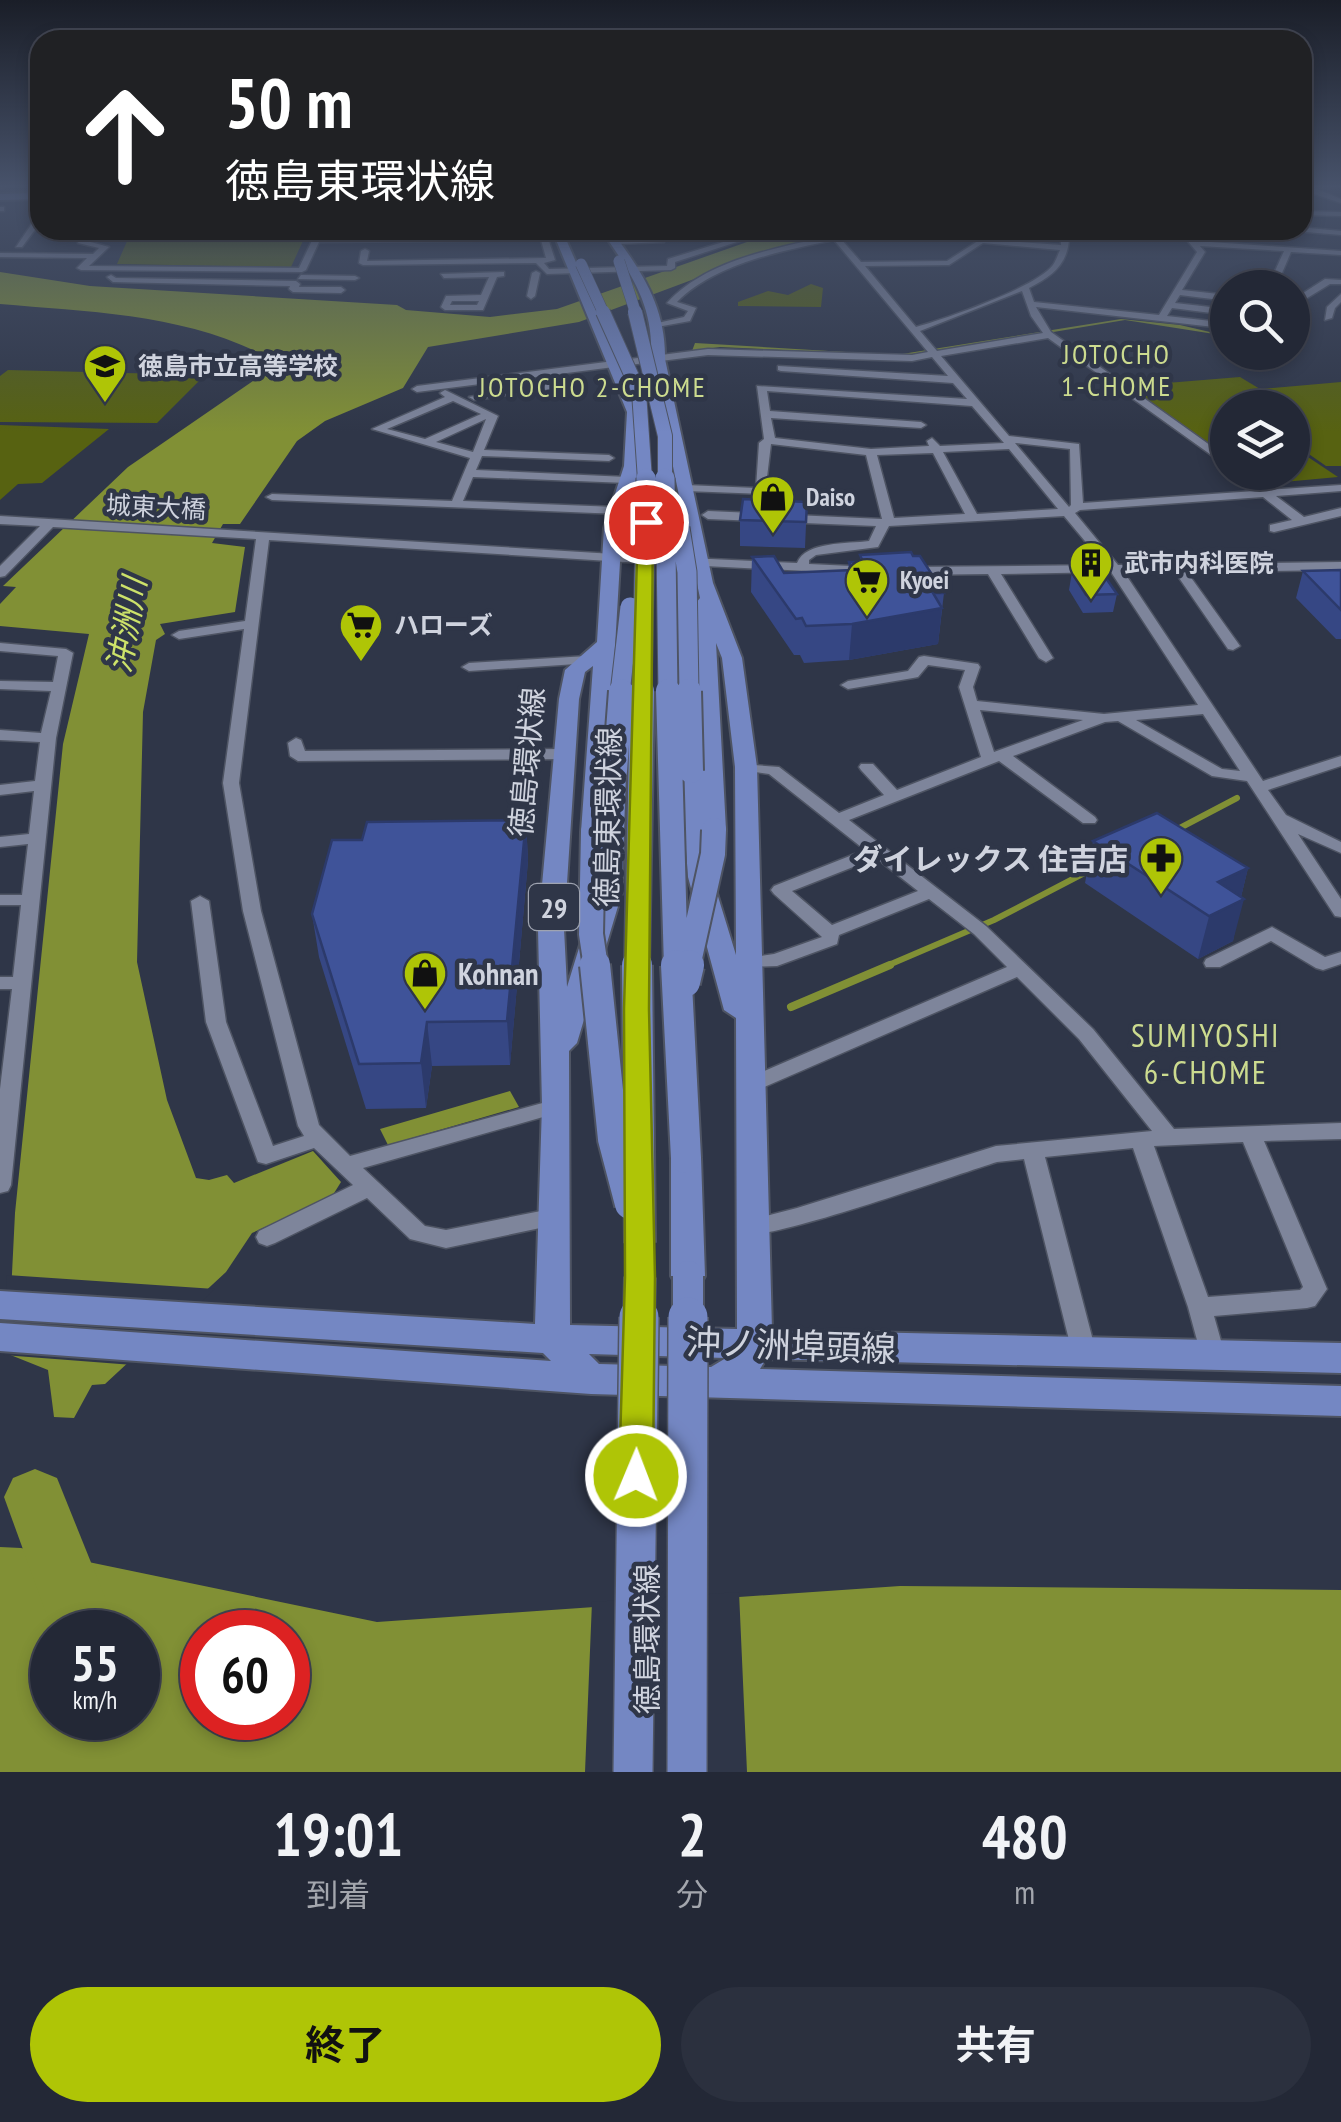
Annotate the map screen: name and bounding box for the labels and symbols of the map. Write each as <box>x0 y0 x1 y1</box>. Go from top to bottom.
district label: JOTOCHO 1-CHOME <box>1061 335 1173 404</box>
school or university icon: 徳島市立高等学校 <box>82 343 128 404</box>
place label: 徳島市立高等学校 <box>138 350 338 382</box>
district label: JOTOCHO 2-CHOME <box>478 368 707 405</box>
shop icon: Daiso <box>750 474 796 535</box>
pin <box>604 480 689 565</box>
place label: Daiso <box>806 481 855 513</box>
street label: 城東大橋 <box>105 488 207 526</box>
building icon: 武市内科医院 <box>1068 540 1114 601</box>
place label: 武市内科医院 <box>1124 547 1274 579</box>
supermarket icon: Kyoei <box>844 557 890 618</box>
place label: Kyoei <box>900 564 949 596</box>
water label: 沖洲川 <box>97 571 156 676</box>
supermarket icon: ハローズ <box>338 602 384 663</box>
place label: ハローズ <box>394 609 493 641</box>
street label: 徳島環状線 <box>500 686 552 838</box>
street label: 徳島東環状線 <box>586 727 628 907</box>
pharmacy icon: ダイレックス 住吉店 <box>1138 835 1184 896</box>
place label: ダイレックス 住吉店 <box>853 839 1128 878</box>
road number: 29 <box>529 884 579 930</box>
shop icon: Kohnan <box>402 950 448 1011</box>
place label: Kohnan <box>458 954 539 993</box>
district label: SUMIYOSHI 6-CHOME <box>1131 1014 1281 1093</box>
street label: 沖ノ洲埠頭線 <box>685 1318 897 1372</box>
position arrow <box>584 1424 688 1528</box>
street label: 徳島環状線 <box>627 1564 666 1714</box>
speed limit sign: 60 <box>180 1610 310 1740</box>

